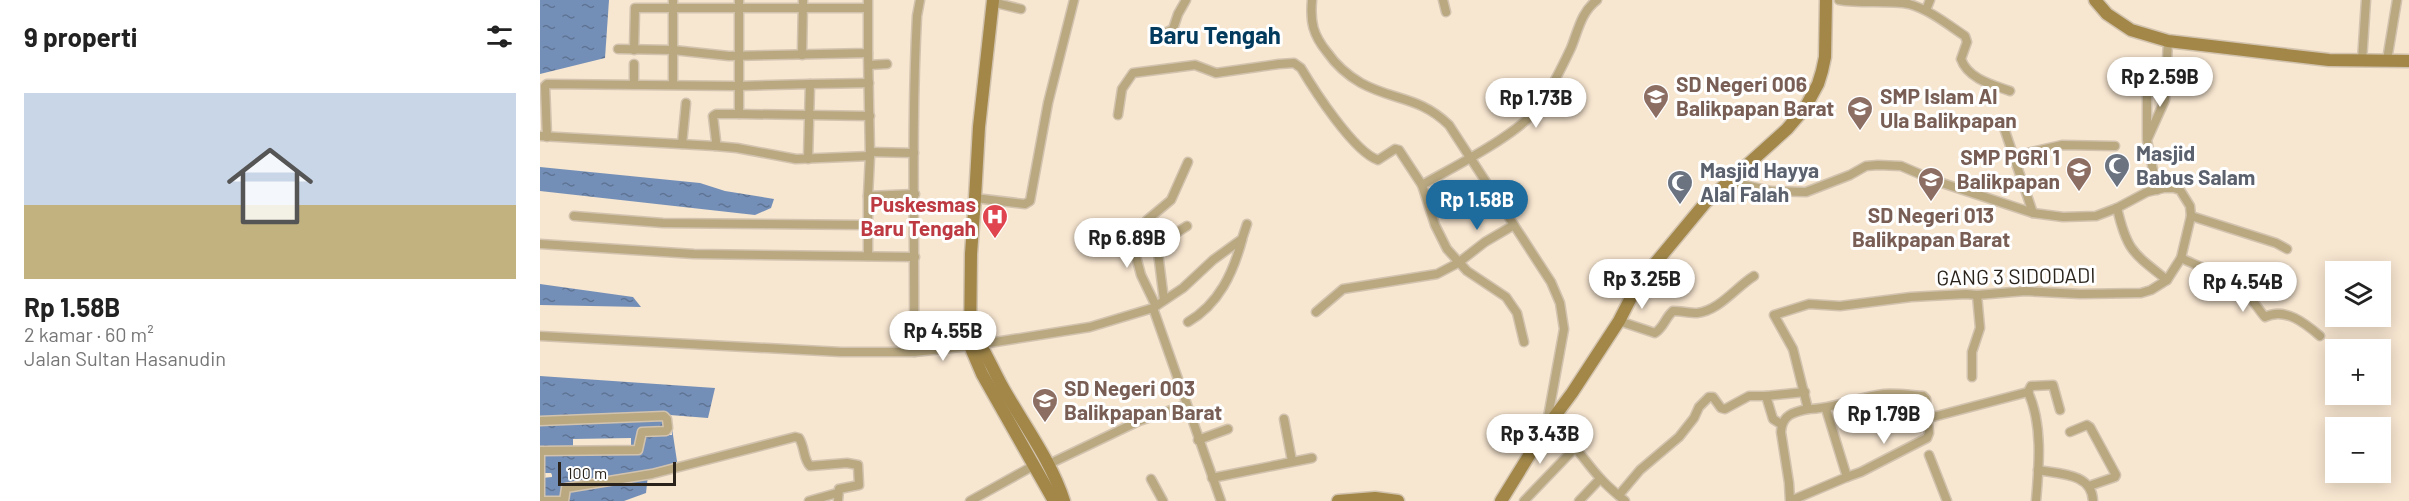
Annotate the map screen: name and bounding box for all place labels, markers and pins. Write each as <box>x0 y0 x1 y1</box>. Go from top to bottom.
pin: Rp 2.59B <box>2098 57 2222 108</box>
place label: SD Negeri 006 Balikpapan Barat <box>1676 71 1834 120</box>
pin: Rp 1.73B <box>1474 78 1598 129</box>
school or university icon: SD Negeri 006 Balikpapan Barat <box>1641 82 1671 120</box>
place label: SMP Islam Al Ula Balikpapan <box>1880 83 2017 132</box>
school or university icon: SMP Islam Al Ula Balikpapan <box>1845 94 1875 132</box>
place label: Masjid Babus Salam <box>2136 140 2255 189</box>
place label: SMP PGRI 1 Balikpapan <box>1957 144 2060 193</box>
mosque icon: Masjid Babus Salam <box>2102 151 2132 189</box>
school or university icon: SMP PGRI 1 Balikpapan <box>2064 155 2094 193</box>
place label: Masjid Hayya Alal Falah <box>1700 157 1819 206</box>
school or university icon: SD Negeri 013 Balikpapan Barat <box>1916 165 1946 203</box>
mosque icon: Masjid Hayya Alal Falah <box>1665 168 1695 206</box>
pin: Rp 1.58B <box>1415 180 1539 231</box>
place label: Puskesmas Baru Tengah <box>861 191 976 240</box>
hospital icon: Puskesmas Baru Tengah <box>980 202 1010 240</box>
place label: SD Negeri 013 Balikpapan Barat <box>1852 202 2010 251</box>
pin: Rp 6.89B <box>1065 218 1189 269</box>
pin: Rp 3.25B <box>1580 259 1704 310</box>
pin: Rp 4.54B <box>2181 262 2305 313</box>
pin: Rp 4.55B <box>881 311 1005 362</box>
place label: SD Negeri 003 Balikpapan Barat <box>1064 375 1222 424</box>
school or university icon: SD Negeri 003 Balikpapan Barat <box>1030 386 1060 424</box>
pin: Rp 1.79B <box>1822 394 1946 445</box>
pin: Rp 3.43B <box>1478 414 1602 465</box>

